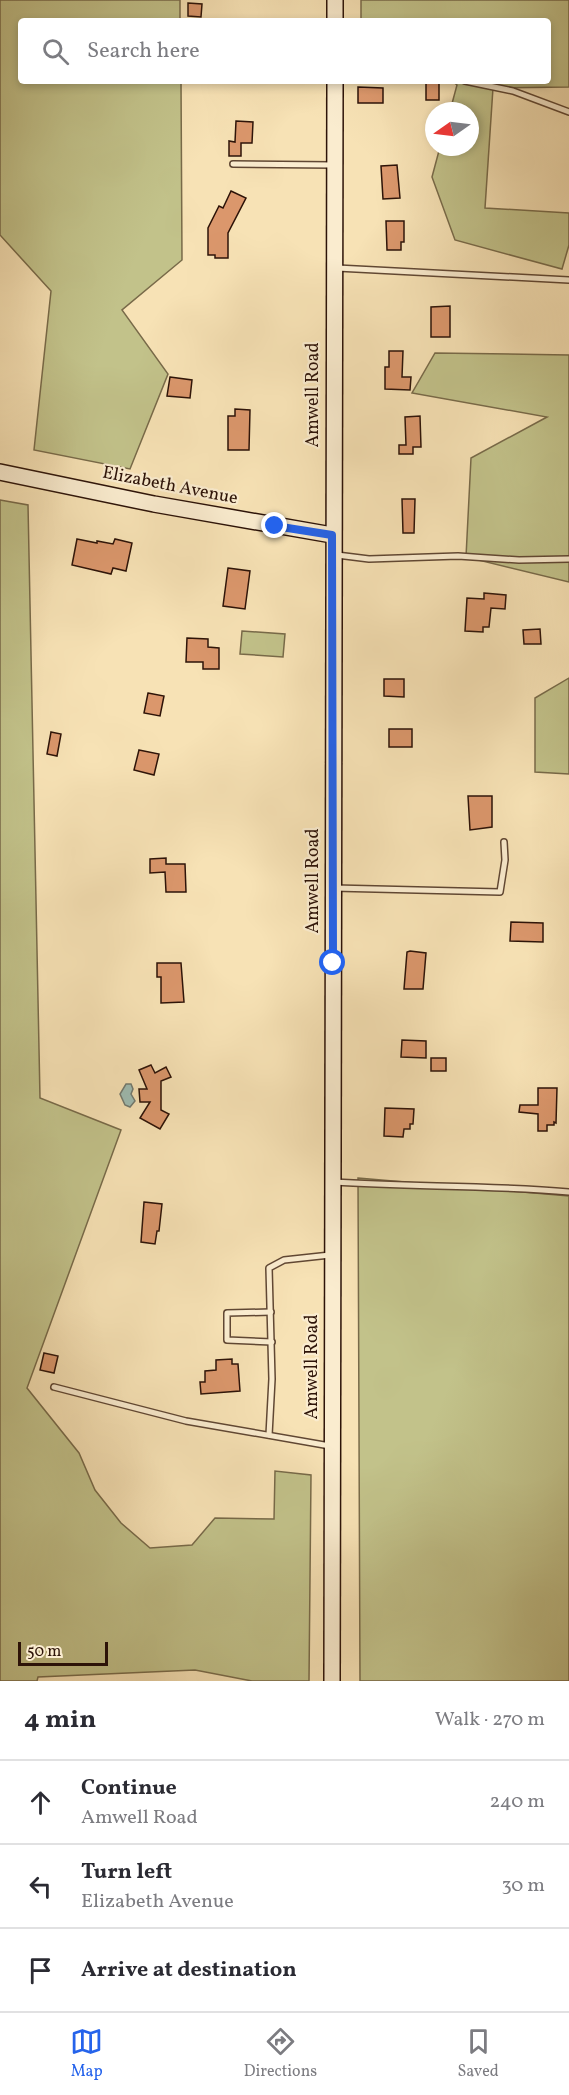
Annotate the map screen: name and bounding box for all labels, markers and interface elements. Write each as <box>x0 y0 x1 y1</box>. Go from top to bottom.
search box <box>18 18 551 84</box>
icon: search <box>39 35 72 68</box>
text: Search here <box>87 36 200 67</box>
north arrow <box>425 102 479 156</box>
street label: Amwell Road <box>301 342 326 448</box>
street label: Elizabeth Avenue <box>100 461 240 511</box>
route end <box>261 512 287 538</box>
street label: Amwell Road <box>301 828 326 934</box>
route start <box>319 949 345 975</box>
street label: Amwell Road <box>300 1314 325 1420</box>
scale bar <box>18 1639 108 1666</box>
text: 50 m <box>27 1641 61 1663</box>
text: 4 min <box>24 1702 96 1738</box>
text: Walk · 270 m <box>435 1706 545 1734</box>
text: Continue <box>81 1773 177 1804</box>
icon: ahead <box>24 1786 57 1819</box>
text: 240 m <box>490 1788 545 1816</box>
text: Amwell Road <box>81 1804 198 1832</box>
text: Turn left <box>81 1857 172 1888</box>
icon: left <box>24 1870 57 1903</box>
text: 30 m <box>501 1872 545 1900</box>
text: Elizabeth Avenue <box>81 1888 234 1916</box>
icon: arrive <box>24 1954 57 1987</box>
text: Arrive at destination <box>81 1955 297 1986</box>
tab: Map <box>70 2025 103 2083</box>
tab: Directions <box>244 2025 317 2083</box>
tab: Saved <box>458 2025 499 2083</box>

